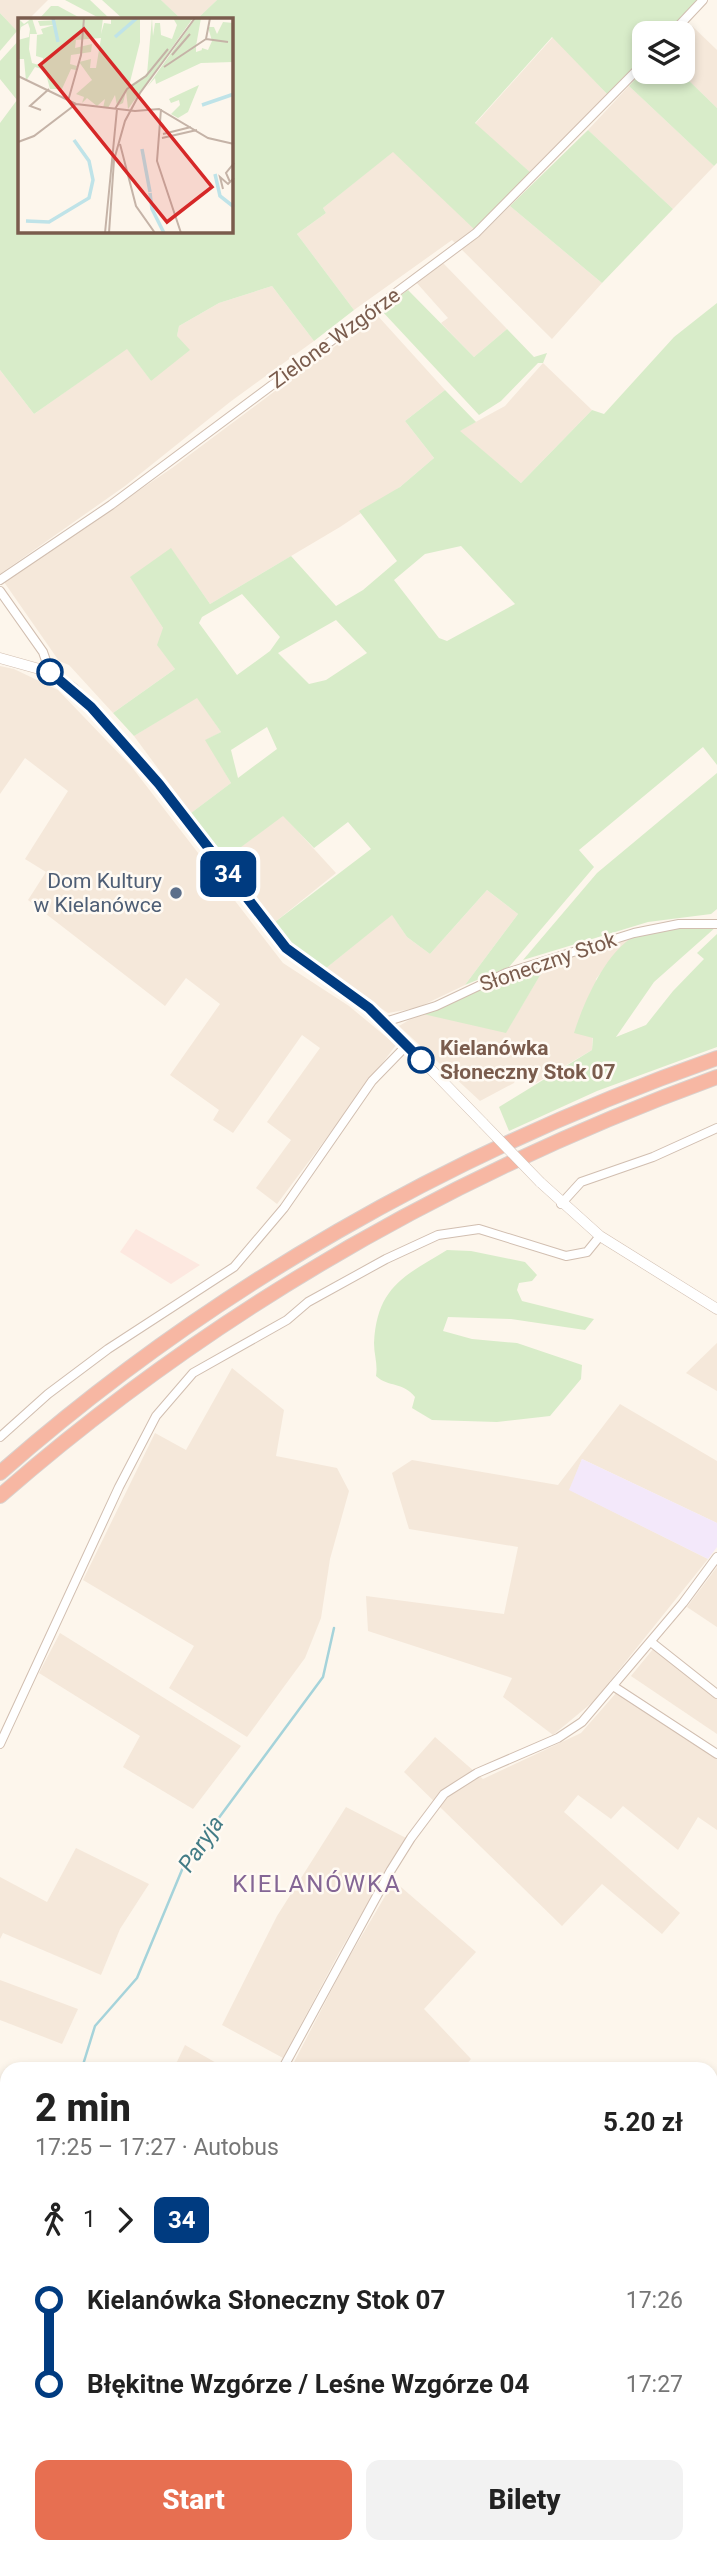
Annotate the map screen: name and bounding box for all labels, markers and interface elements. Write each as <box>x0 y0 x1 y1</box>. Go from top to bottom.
inset map <box>18 18 233 233</box>
map controls <box>632 21 695 84</box>
button: layers <box>632 21 695 84</box>
street label: Zielone Wzgórze <box>265 283 405 393</box>
unlabelled marker <box>37 659 63 685</box>
line badge: 34 <box>196 851 260 897</box>
text: 34 <box>214 860 242 888</box>
place label: Dom Kultury w Kielanówce <box>34 869 162 917</box>
marker: Dom Kultury w Kielanówce <box>168 885 184 901</box>
street label: Słoneczny Stok <box>477 927 620 997</box>
place label: Kielanówka Słoneczny Stok 07 <box>440 1036 616 1084</box>
marker: Kielanówka Słoneczny Stok 07 <box>408 1047 434 1073</box>
water label: Paryja <box>173 1811 229 1877</box>
district label: KIELANÓWKA <box>232 1870 402 1898</box>
text: 2 min <box>35 2086 131 2130</box>
text: 5.20 zł <box>603 2107 683 2137</box>
text: 17:25 – 17:27 · Autobus <box>35 2134 279 2161</box>
icon: walk <box>35 2201 73 2239</box>
icon: forward <box>106 2201 144 2239</box>
text: 1 <box>83 2206 96 2233</box>
text: 34 <box>168 2206 195 2234</box>
text: Kielanówka Słoneczny Stok 07 <box>87 2285 445 2315</box>
text: 17:26 <box>626 2287 683 2314</box>
text: Błękitne Wzgórze / Leśne Wzgórze 04 <box>87 2369 529 2399</box>
text: 17:27 <box>626 2371 683 2398</box>
button: Start <box>35 2460 352 2540</box>
button: Bilety <box>366 2460 683 2540</box>

